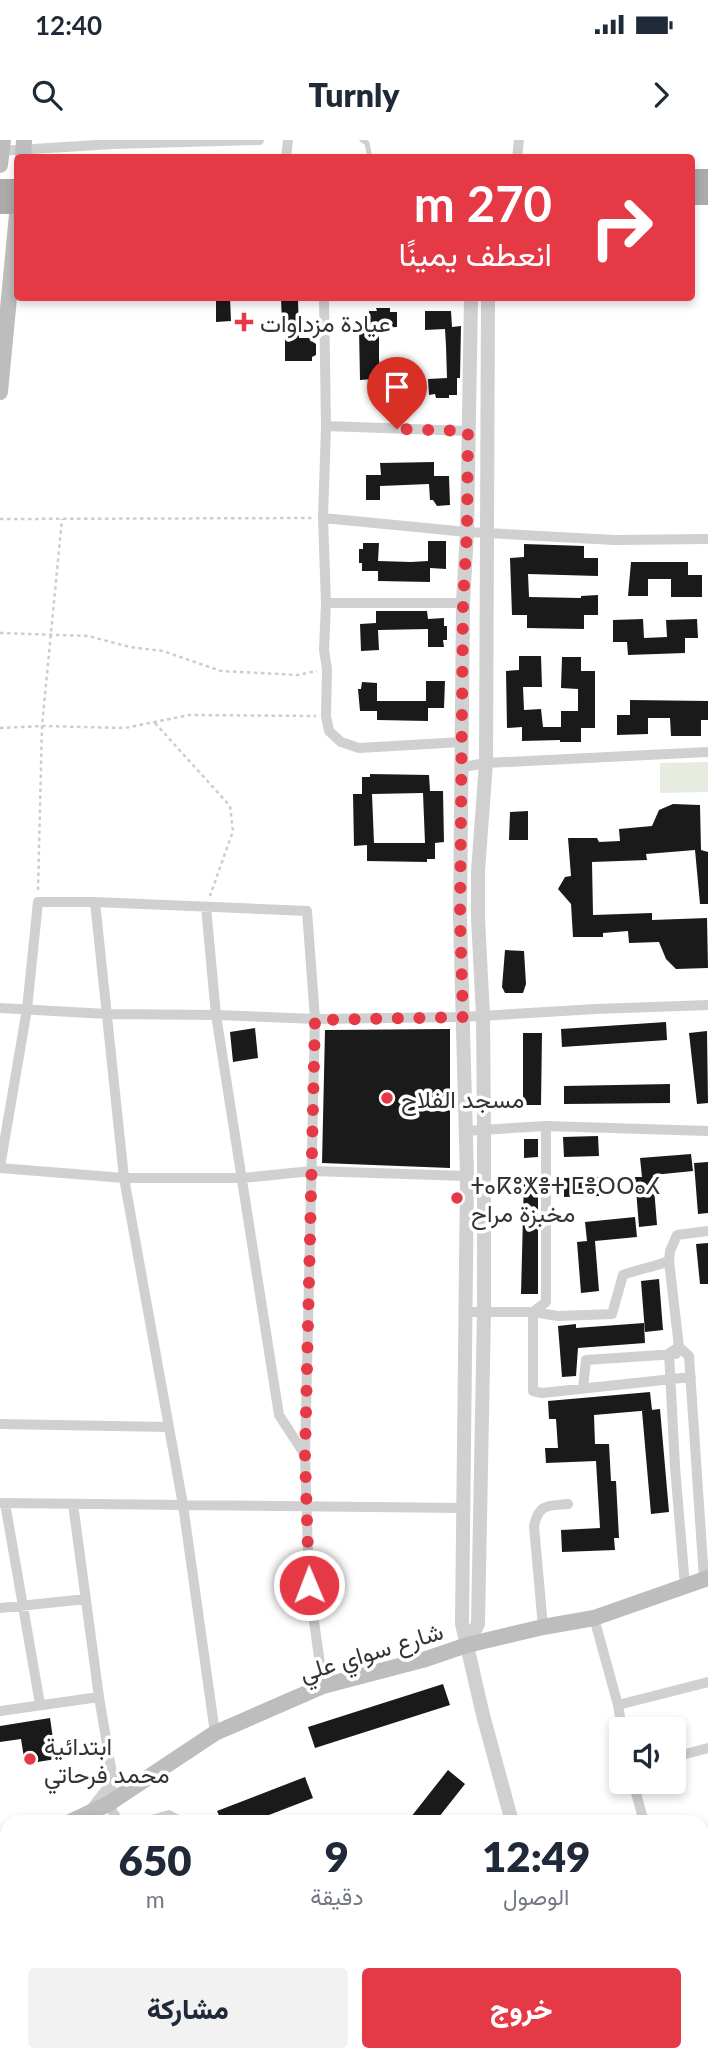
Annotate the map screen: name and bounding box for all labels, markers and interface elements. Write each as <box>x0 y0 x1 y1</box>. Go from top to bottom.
text: 12:40 <box>35 9 102 41</box>
text: Turnly <box>308 75 400 114</box>
icon: search <box>28 76 66 114</box>
icon: forward <box>642 76 680 114</box>
text: 270 m <box>414 174 552 232</box>
icon: right <box>576 182 667 273</box>
text: انعطف يمينًا <box>399 234 552 273</box>
place label: عيادة مزداوات <box>260 308 391 339</box>
marker: عيادة مزداوات <box>234 312 254 332</box>
pin <box>367 357 427 429</box>
icon: arrive <box>378 368 416 406</box>
place label: مسجد الفلاح <box>401 1084 524 1116</box>
marker: مسجد الفلاح <box>379 1090 395 1106</box>
place label: ⵜⴰⴽⵓⵅⴻⵜ ⵎⴻⵔⵔⴰⵃ مخبزة مراح <box>471 1170 660 1230</box>
marker: ⵜⴰⴽⵓⵅⴻⵜ ⵎⴻⵔⵔⴰⵃ مخبزة مراح <box>449 1190 465 1206</box>
position arrow <box>272 1548 346 1622</box>
street label: شارع سواي علي <box>296 1615 448 1692</box>
map controls <box>609 1717 686 1794</box>
button: sound <box>609 1717 686 1794</box>
place label: ابتدائية محمد فرحاتي <box>44 1731 169 1794</box>
marker: ابتدائية محمد فرحاتي <box>22 1751 38 1767</box>
text: 9 <box>325 1831 349 1881</box>
text: 12:49 <box>482 1831 590 1881</box>
text: 650 <box>119 1835 192 1885</box>
text: دقيقة <box>310 1882 363 1910</box>
text: الوصول <box>503 1882 569 1910</box>
text: m <box>146 1885 165 1913</box>
button: مشاركة <box>28 1968 348 2048</box>
button: خروج <box>362 1968 681 2048</box>

